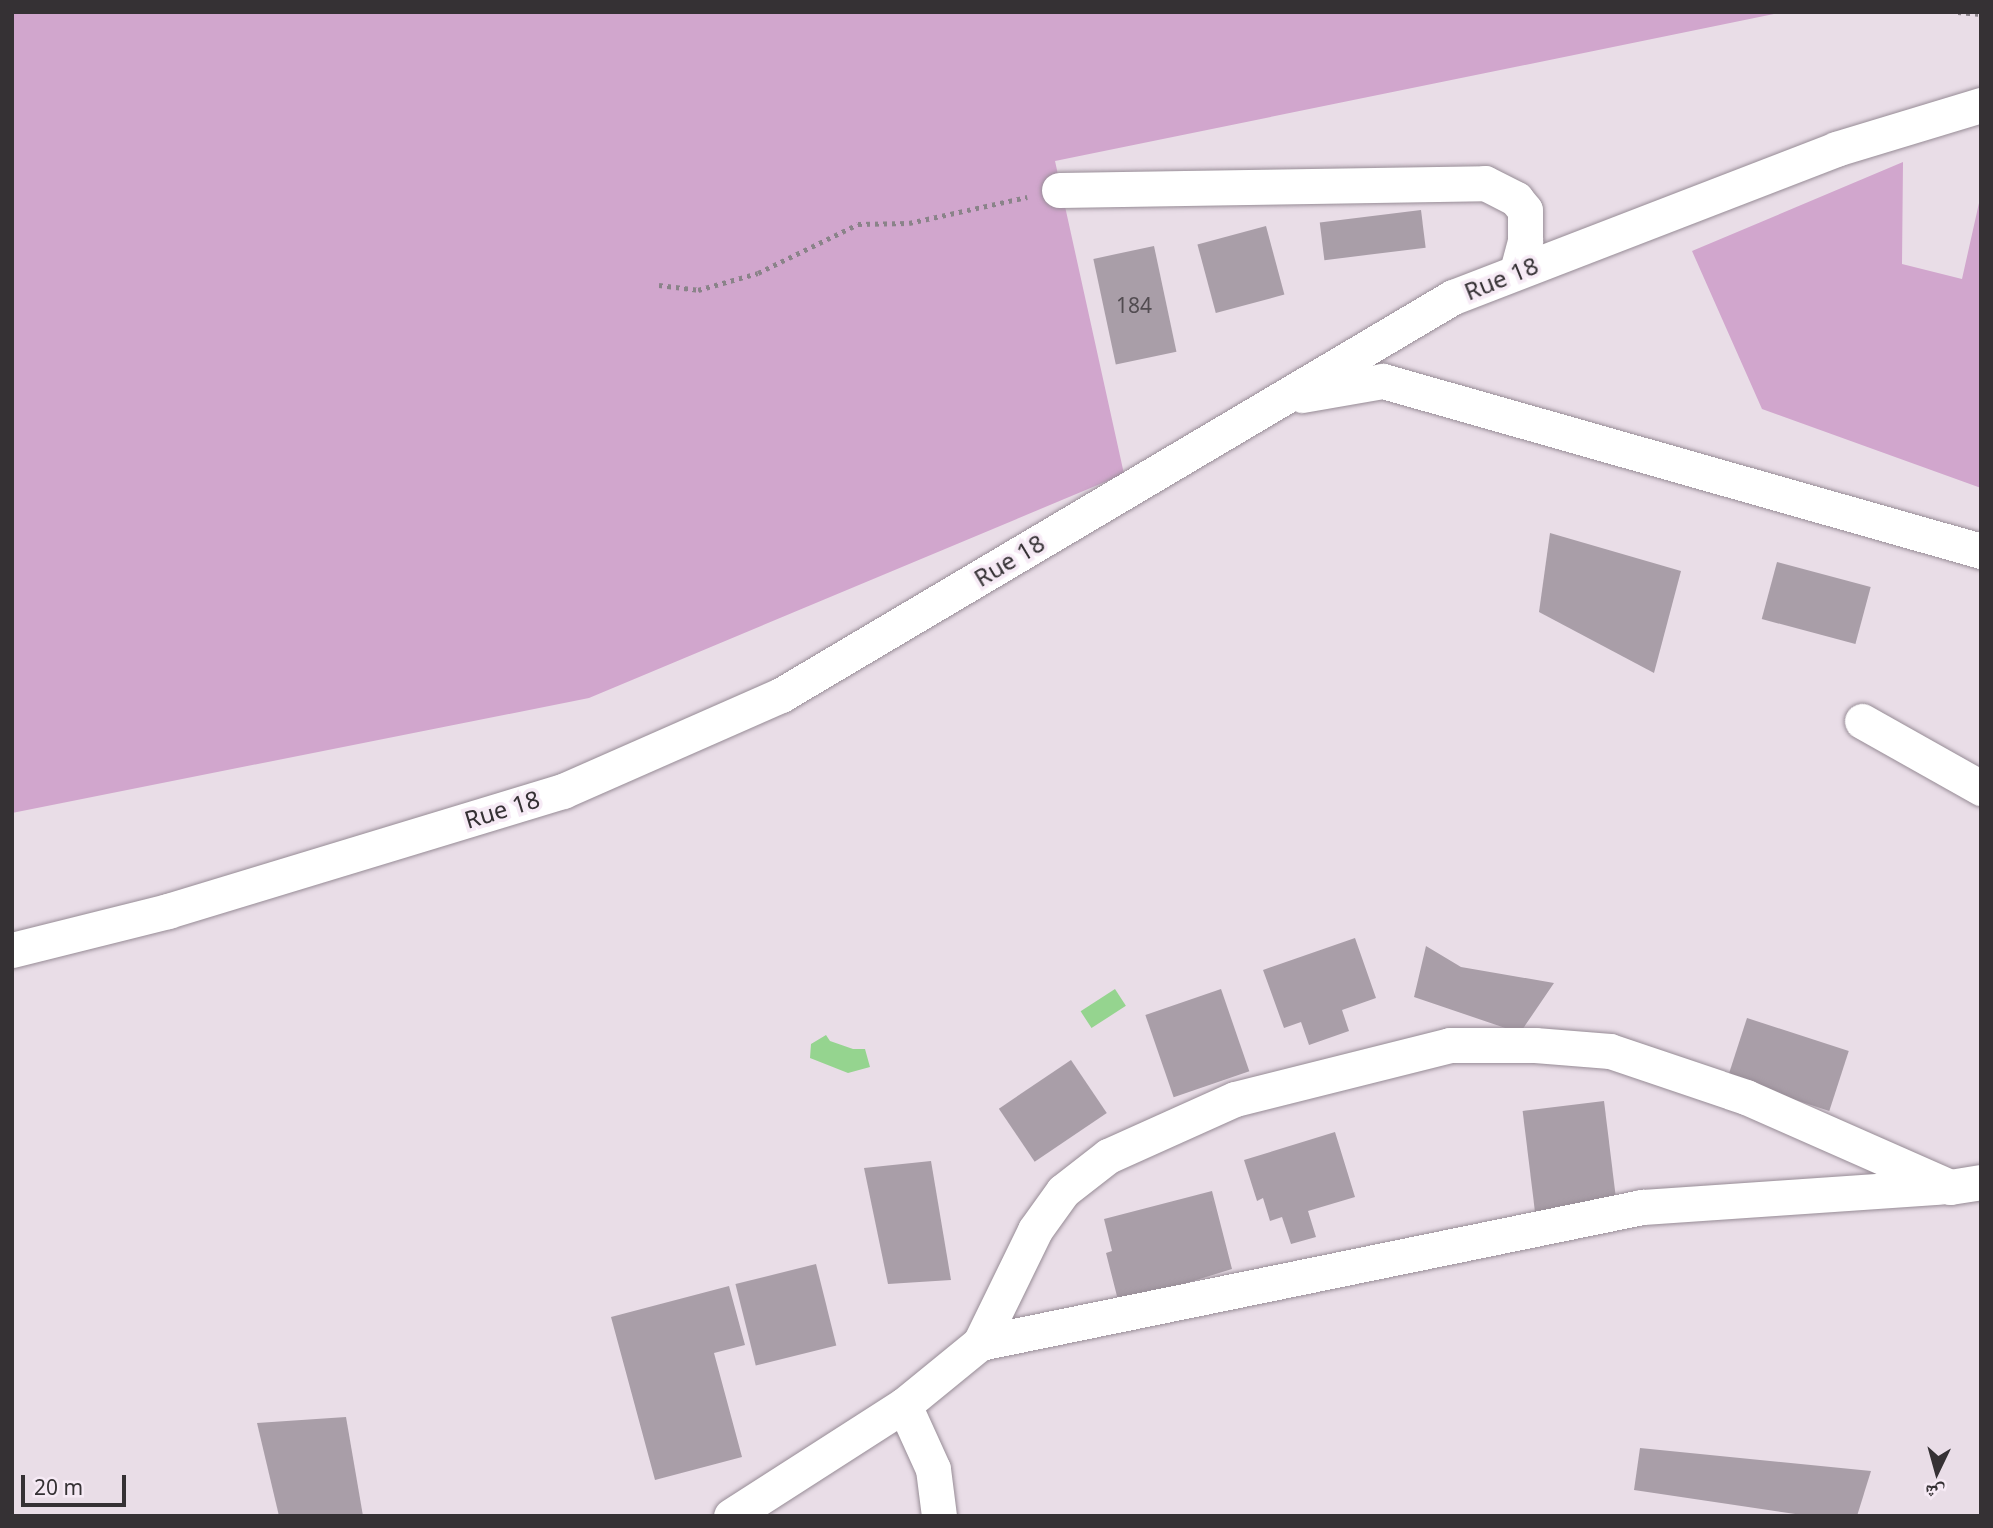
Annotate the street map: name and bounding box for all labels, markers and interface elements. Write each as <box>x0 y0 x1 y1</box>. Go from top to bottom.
street label: Rue 18 <box>1460 250 1542 306</box>
house number: 184 <box>1116 292 1152 318</box>
street label: Rue 18 <box>969 528 1049 592</box>
street label: Rue 18 <box>461 784 543 834</box>
north arrow <box>1902 1437 1972 1507</box>
scale bar <box>24 1462 130 1506</box>
text: 20 m <box>34 1473 83 1501</box>
text: ش <box>1924 1479 1946 1507</box>

